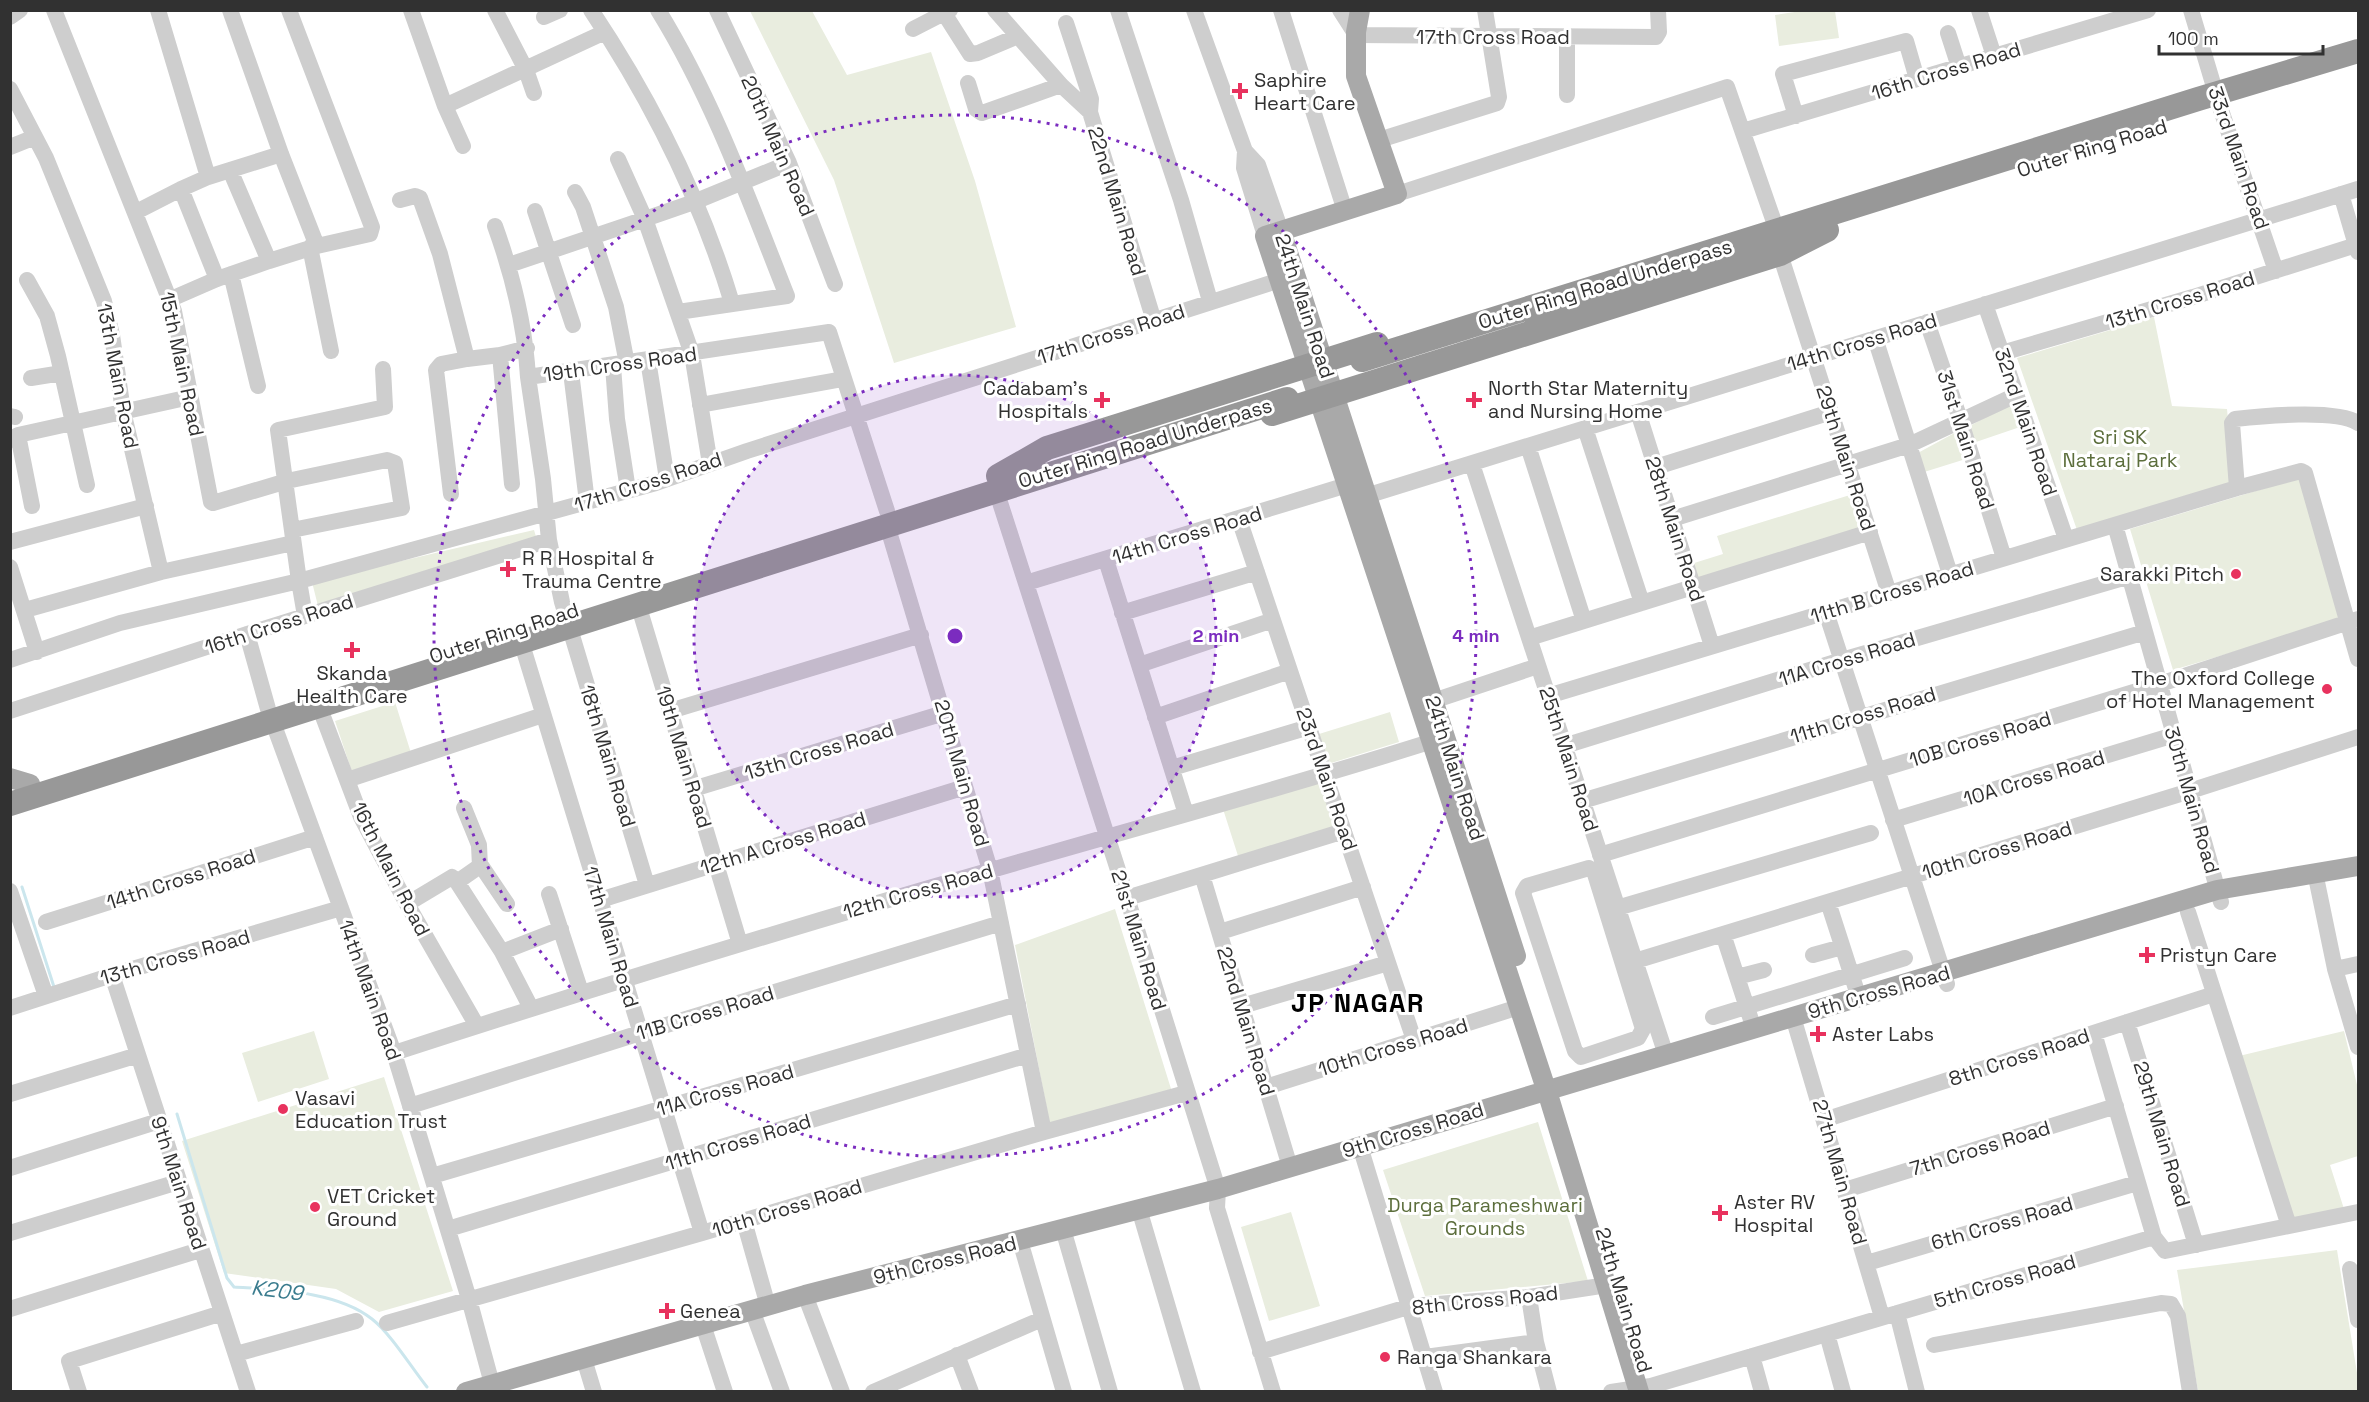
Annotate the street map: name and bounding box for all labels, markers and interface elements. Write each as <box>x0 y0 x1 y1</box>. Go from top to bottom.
scale bar <box>2159 18 2322 56</box>
street label: 17th Cross Road <box>1416 24 1570 50</box>
text: 100 m <box>2168 27 2219 50</box>
street label: 16th Cross Road <box>1868 36 2024 106</box>
place label: Saphire Heart Care <box>1254 67 1356 116</box>
street label: 20th Main Road <box>735 71 821 221</box>
marker: Saphire Heart Care <box>1231 82 1249 100</box>
street label: 33rd Main Road <box>2202 83 2276 233</box>
street label: Outer Ring Road <box>2014 113 2170 183</box>
street label: 22nd Main Road <box>1082 123 1152 279</box>
street label: 24th Main Road <box>1269 230 1341 382</box>
street label: Outer Ring Road Underpass <box>1475 233 1735 335</box>
street label: 13th Cross Road <box>2102 265 2258 335</box>
street label: 15th Main Road <box>154 289 210 439</box>
street label: 17th Cross Road <box>1034 298 1188 370</box>
street label: 13th Main Road <box>91 301 145 451</box>
street label: 14th Cross Road <box>1784 307 1940 377</box>
street label: 19th Cross Road <box>541 340 699 388</box>
street label: 32nd Main Road <box>1989 345 2063 499</box>
street label: 31st Main Road <box>1931 367 2001 513</box>
place label: Cadabam's Hospitals <box>983 375 1088 424</box>
place label: North Star Maternity and Nursing Home <box>1488 375 1688 424</box>
street label: 29th Main Road <box>1810 382 1882 534</box>
marker: Cadabam's Hospitals <box>1093 391 1111 409</box>
marker: North Star Maternity and Nursing Home <box>1465 391 1483 409</box>
street label: Outer Ring Road Underpass <box>1015 392 1275 494</box>
park label: Sri SK Nataraj Park <box>2062 424 2178 473</box>
street label: 17th Cross Road <box>571 446 725 518</box>
street label: 28th Main Road <box>1639 453 1711 605</box>
street label: 14th Cross Road <box>1109 500 1265 570</box>
place label: R R Hospital & Trauma Centre <box>522 545 662 594</box>
street label: 11th B Cross Road <box>1807 555 1977 629</box>
marker: R R Hospital & Trauma Centre <box>499 560 517 578</box>
place label: Sarakki Pitch <box>2100 561 2224 587</box>
marker: Sarakki Pitch <box>2229 567 2243 581</box>
street label: 16th Cross Road <box>201 588 357 660</box>
street label: Outer Ring Road <box>426 597 582 669</box>
text: 2 min <box>1193 624 1239 647</box>
text: 4 min <box>1452 624 1500 647</box>
centre of rings <box>945 626 965 646</box>
street label: 11A Cross Road <box>1775 626 1919 692</box>
marker: Skanda Health Care <box>343 641 361 659</box>
place label: Skanda Health Care <box>296 660 408 709</box>
place label: The Oxford College of Hotel Management <box>2106 665 2315 714</box>
street label: 11th Cross Road <box>1787 680 1939 750</box>
street label: 18th Main Road <box>574 682 642 830</box>
marker: The Oxford College of Hotel Management <box>2320 682 2334 696</box>
street label: 19th Main Road <box>650 683 718 831</box>
street label: 25th Main Road <box>1533 683 1605 835</box>
street label: 24th Main Road <box>1419 692 1491 844</box>
street label: 20th Main Road <box>929 697 995 849</box>
street label: 23rd Main Road <box>1290 704 1364 854</box>
street label: 10B Cross Road <box>1906 705 2054 773</box>
street label: 13th Cross Road <box>741 716 897 786</box>
street label: 30th Main Road <box>2159 724 2225 876</box>
street label: 10A Cross Road <box>1960 744 2108 812</box>
street label: 16th Main Road <box>346 797 436 941</box>
street label: 12th A Cross Road <box>697 805 869 881</box>
street label: 10th Cross Road <box>1919 815 2075 885</box>
street label: 14th Cross Road <box>103 843 259 915</box>
street label: 12th Cross Road <box>840 857 996 925</box>
street label: 17th Main Road <box>577 863 645 1011</box>
street label: 21st Main Road <box>1105 867 1173 1013</box>
street label: 14th Main Road <box>333 916 407 1064</box>
street label: 13th Cross Road <box>97 923 253 991</box>
place label: Pristyn Care <box>2160 942 2277 968</box>
street label: 22nd Main Road <box>1211 943 1281 1099</box>
marker: Pristyn Care <box>2138 946 2156 964</box>
street label: 9th Cross Road <box>1805 959 1953 1025</box>
street label: 11B Cross Road <box>633 980 777 1046</box>
district label: JP NAGAR <box>1291 986 1425 1020</box>
street label: 10th Cross Road <box>1315 1012 1471 1082</box>
place label: Aster Labs <box>1832 1021 1934 1047</box>
street label: 8th Cross Road <box>1945 1022 2093 1092</box>
marker: Aster Labs <box>1809 1025 1827 1043</box>
street label: 11A Cross Road <box>653 1058 797 1122</box>
street label: 29th Main Road <box>2127 1058 2197 1210</box>
place label: Vasavi Education Trust <box>295 1085 447 1134</box>
street label: 9th Cross Road <box>1339 1096 1487 1164</box>
street label: 27th Main Road <box>1807 1096 1873 1248</box>
marker: Vasavi Education Trust <box>276 1102 290 1116</box>
street label: 11th Cross Road <box>662 1107 814 1177</box>
street label: 9th Main Road <box>145 1113 213 1253</box>
street label: 7th Cross Road <box>1907 1114 2053 1182</box>
street label: 10th Cross Road <box>709 1173 865 1243</box>
place label: VET Cricket Ground <box>327 1183 435 1232</box>
place label: Aster RV Hospital <box>1734 1189 1815 1238</box>
street label: 6th Cross Road <box>1928 1190 2076 1256</box>
park label: Durga Parameshwari Grounds <box>1387 1192 1583 1241</box>
marker: VET Cricket Ground <box>308 1200 322 1214</box>
marker: Aster RV Hospital <box>1711 1204 1729 1222</box>
street label: 24th Main Road <box>1590 1224 1658 1376</box>
street label: 9th Cross Road <box>871 1230 1019 1290</box>
street label: 5th Cross Road <box>1931 1248 2079 1314</box>
water label: K209 <box>250 1273 306 1307</box>
street label: 8th Cross Road <box>1411 1279 1559 1321</box>
place label: Genea <box>680 1298 741 1324</box>
marker: Genea <box>658 1302 676 1320</box>
place label: Ranga Shankara <box>1397 1344 1552 1370</box>
marker: Ranga Shankara <box>1378 1350 1392 1364</box>

